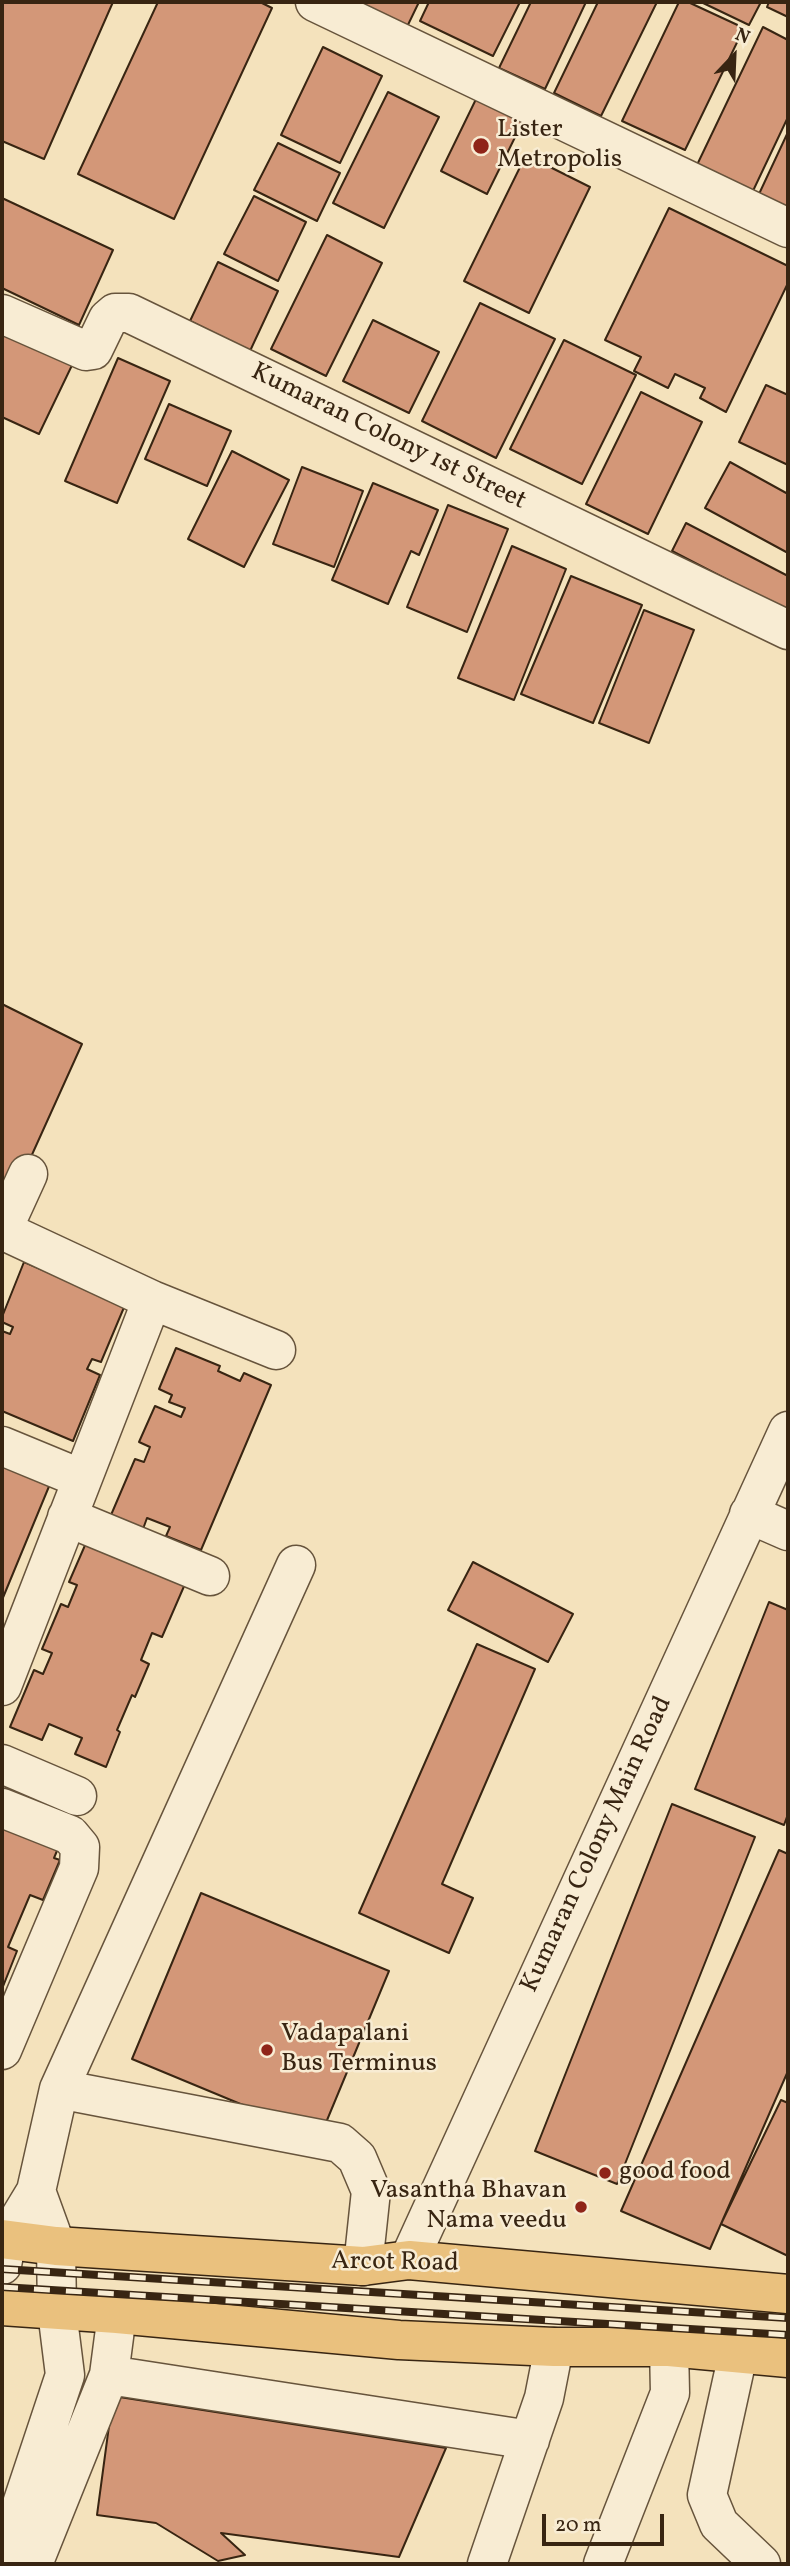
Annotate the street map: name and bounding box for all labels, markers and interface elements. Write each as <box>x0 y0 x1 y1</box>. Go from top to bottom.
north arrow <box>699 21 769 91</box>
text: N <box>731 22 754 51</box>
place label: Lister Metropolis <box>497 115 622 176</box>
marker: Lister Metropolis <box>471 136 491 156</box>
street label: Kumaran Colony 1st Street <box>245 358 531 518</box>
street label: Kumaran Colony Main Road <box>516 1692 680 1998</box>
place label: Vadapalani Bus Terminus <box>281 2019 437 2080</box>
marker: Vadapalani Bus Terminus <box>259 2042 275 2058</box>
place label: good food <box>619 2157 731 2189</box>
marker: good food <box>597 2165 613 2181</box>
place label: Vasantha Bhavan Nama veedu <box>370 2176 567 2238</box>
marker: Vasantha Bhavan Nama veedu <box>573 2199 589 2215</box>
street label: Arcot Road <box>331 2247 459 2281</box>
scale bar <box>545 2500 668 2544</box>
text: 20 m <box>555 2511 601 2540</box>

